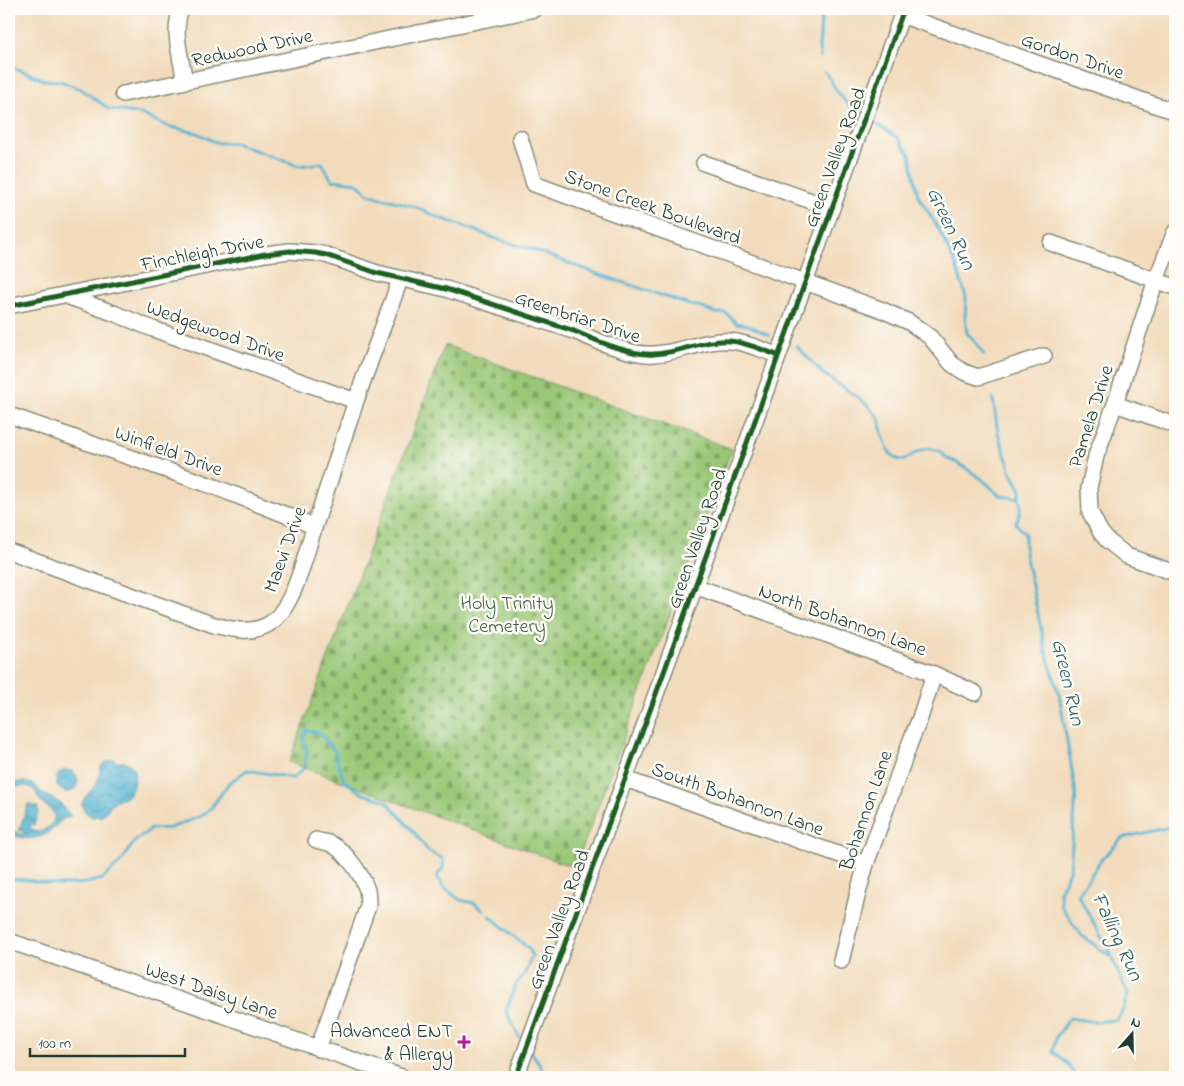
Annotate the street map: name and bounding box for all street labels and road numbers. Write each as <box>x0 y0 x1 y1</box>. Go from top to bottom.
street label: Redwood Drive <box>189 22 316 76</box>
street label: Gordon Drive <box>1017 26 1128 89</box>
street label: Green Valley Road <box>798 84 875 232</box>
street label: Stone Creek Boulevard <box>560 163 745 254</box>
street label: Finchleigh Drive <box>137 228 267 282</box>
street label: Greenbriar Drive <box>511 284 644 352</box>
street label: Wedgewood Drive <box>142 294 288 372</box>
street label: Pamela Drive <box>1062 362 1123 472</box>
street label: Winfield Drive <box>110 419 226 485</box>
street label: Green Valley Road <box>661 465 736 613</box>
street label: Maevi Drive <box>257 503 315 597</box>
street label: North Bohannon Lane <box>754 577 930 665</box>
street label: Bohannon Lane <box>833 747 902 876</box>
street label: South Bohannon Lane <box>647 756 827 845</box>
street label: Green Valley Road <box>522 846 599 994</box>
street label: West Daisy Lane <box>141 956 282 1029</box>

